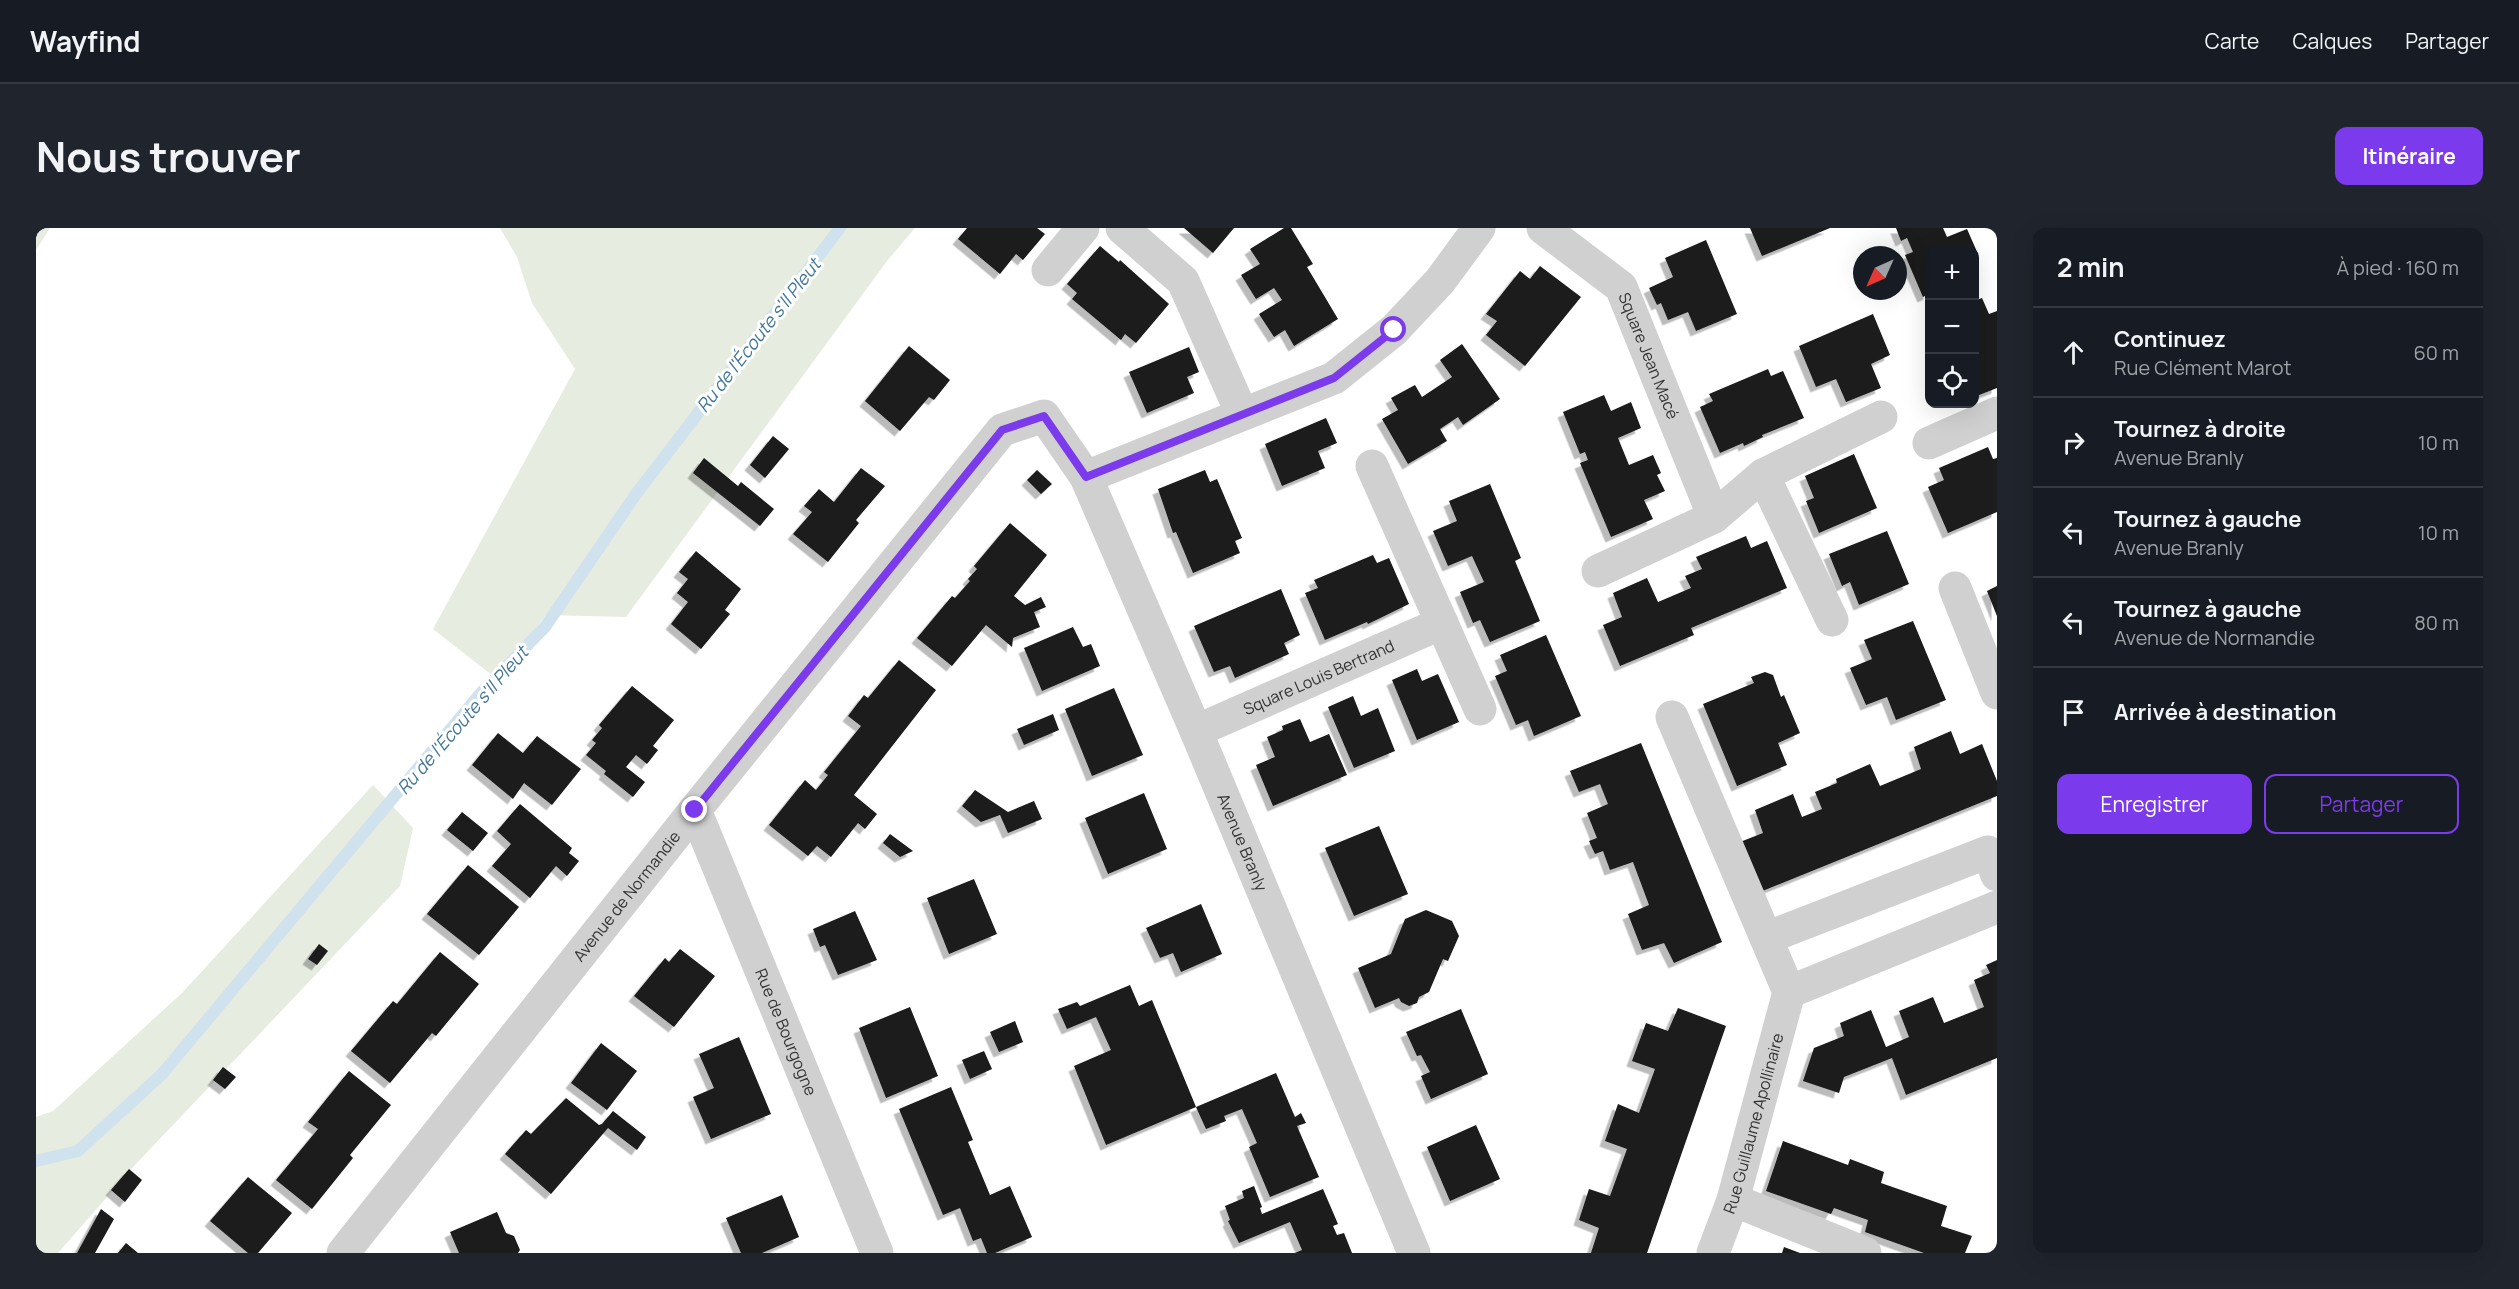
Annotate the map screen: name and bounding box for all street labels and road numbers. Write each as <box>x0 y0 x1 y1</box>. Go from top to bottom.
street label: Square Jean Macé <box>1613 289 1684 422</box>
street label: Square Louis Bertrand <box>1240 634 1398 720</box>
street label: Avenue Branly <box>1212 790 1273 895</box>
street label: Avenue de Normandie <box>568 826 685 966</box>
street label: Rue de Bourgogne <box>750 965 822 1099</box>
street label: Rue Guillaume Apollinaire <box>1718 1031 1788 1217</box>

